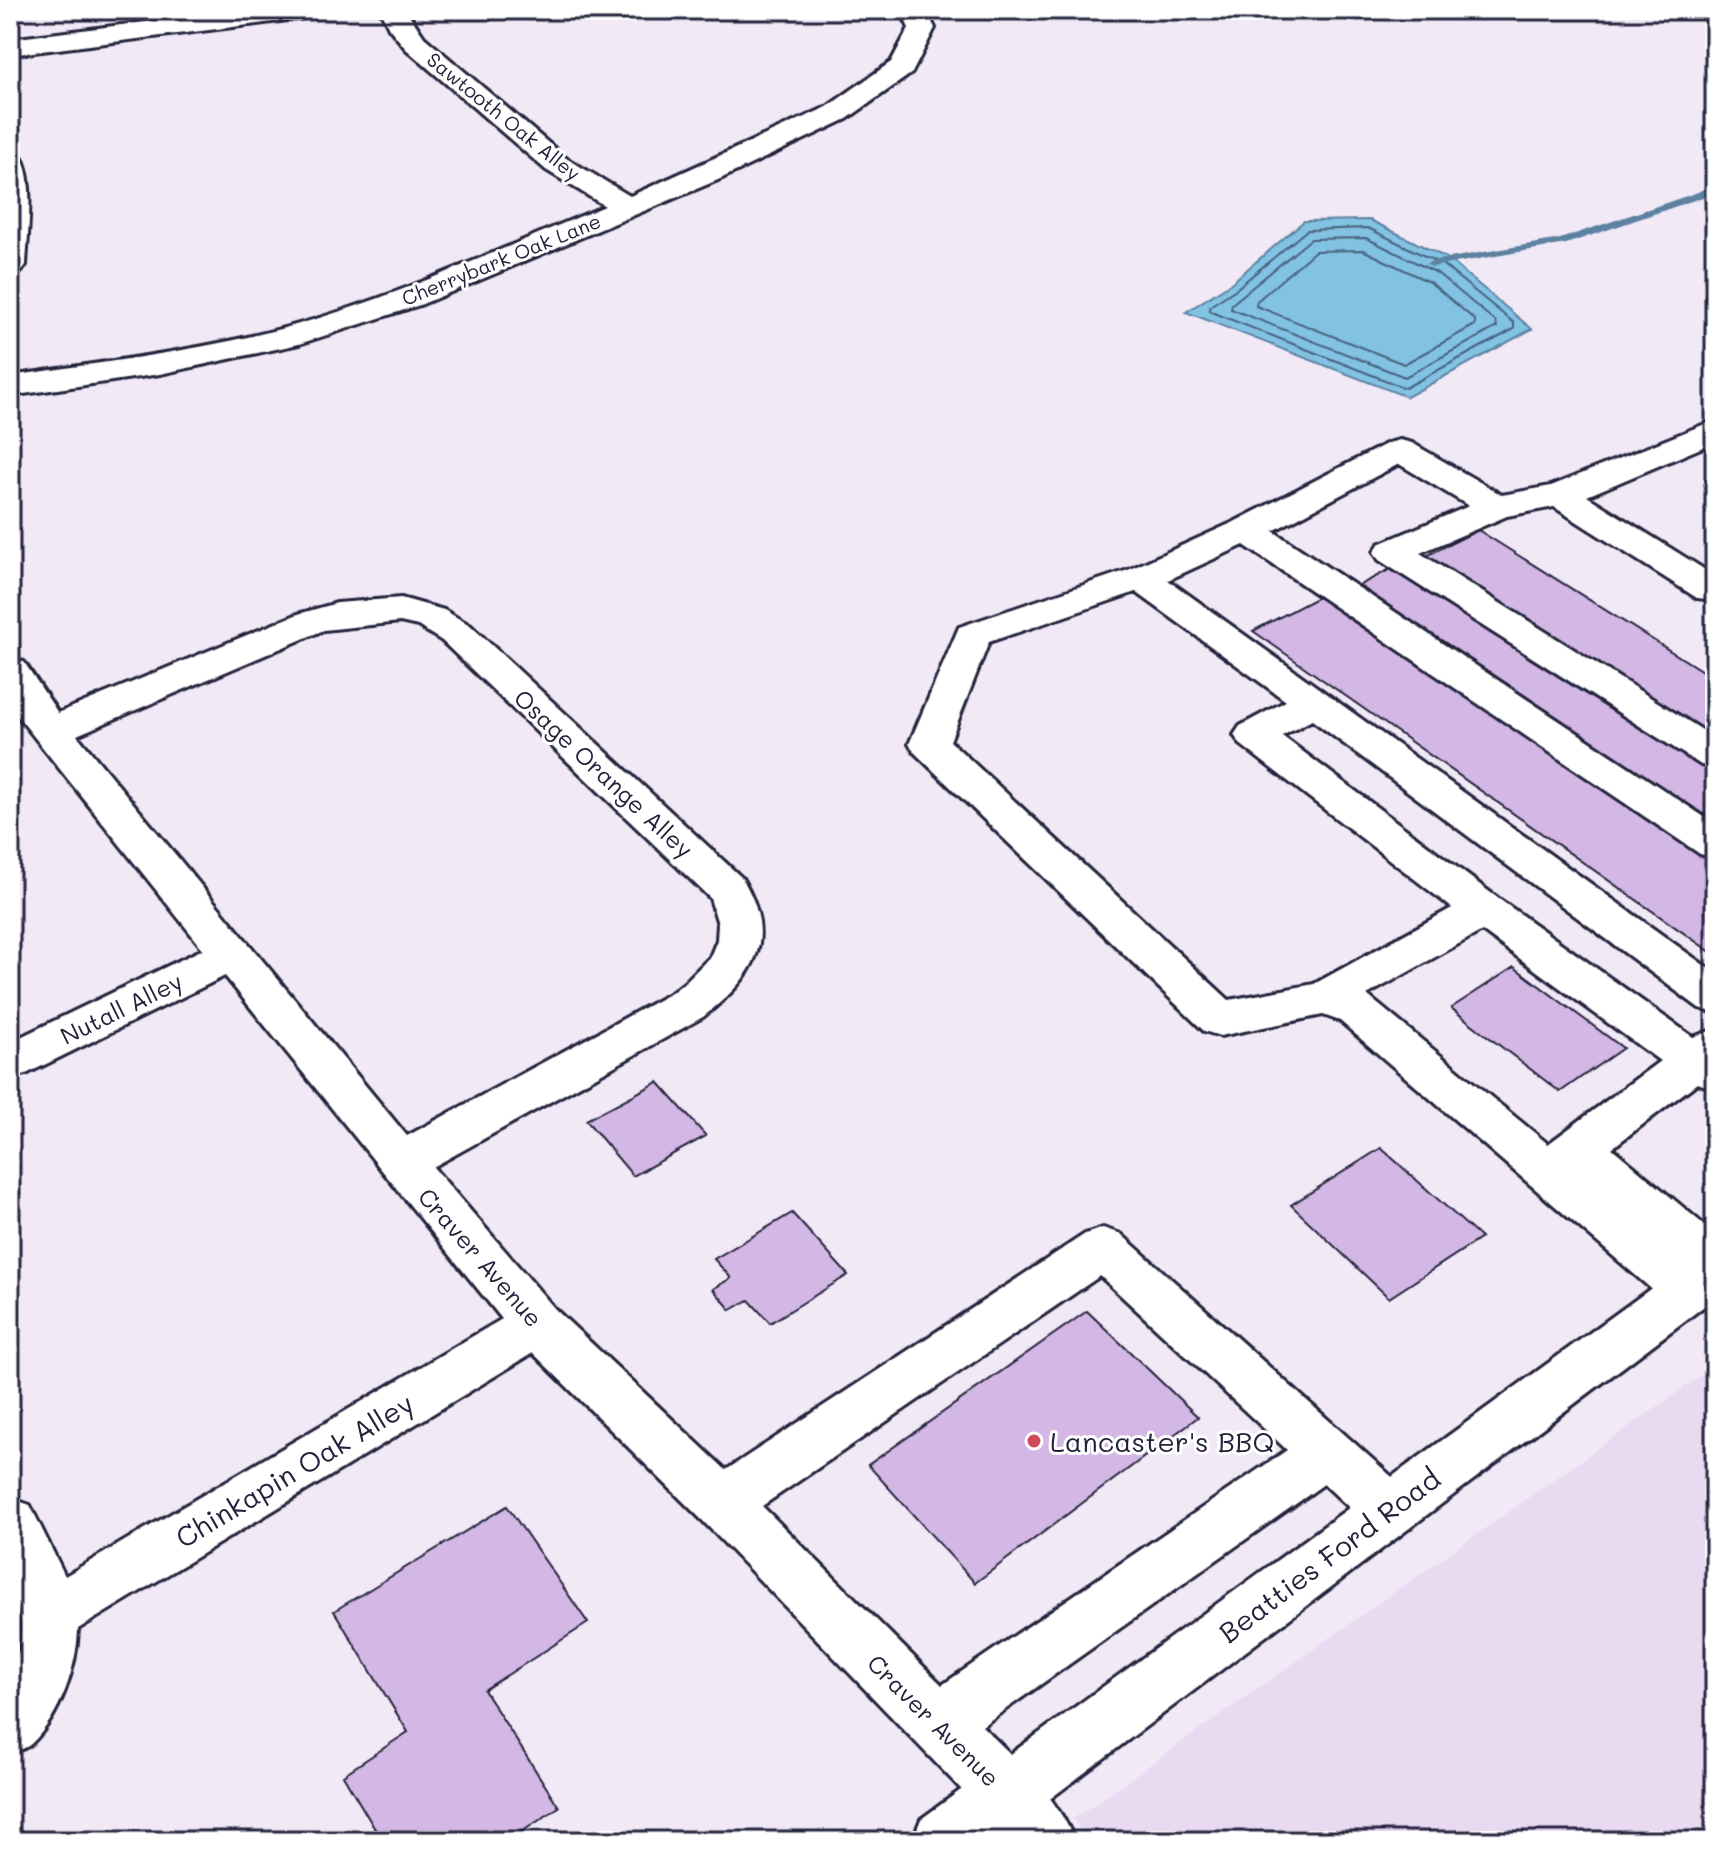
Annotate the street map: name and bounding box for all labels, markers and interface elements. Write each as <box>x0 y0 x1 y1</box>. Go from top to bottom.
street label: Sawtooth Oak Alley <box>422 46 586 186</box>
street label: Cherrybark Oak Lane <box>398 207 604 311</box>
street label: Osage Orange Alley <box>508 682 700 864</box>
street label: Nutall Alley <box>55 965 187 1051</box>
street label: Craver Avenue <box>412 1181 550 1333</box>
street label: Chinkapin Oak Alley <box>168 1385 420 1555</box>
place label: Lancaster's BBQ <box>1050 1423 1274 1459</box>
marker: Lancaster's BBQ <box>1025 1432 1043 1450</box>
street label: Beatties Ford Road <box>1211 1460 1447 1650</box>
street label: Craver Avenue <box>861 1647 1007 1793</box>

